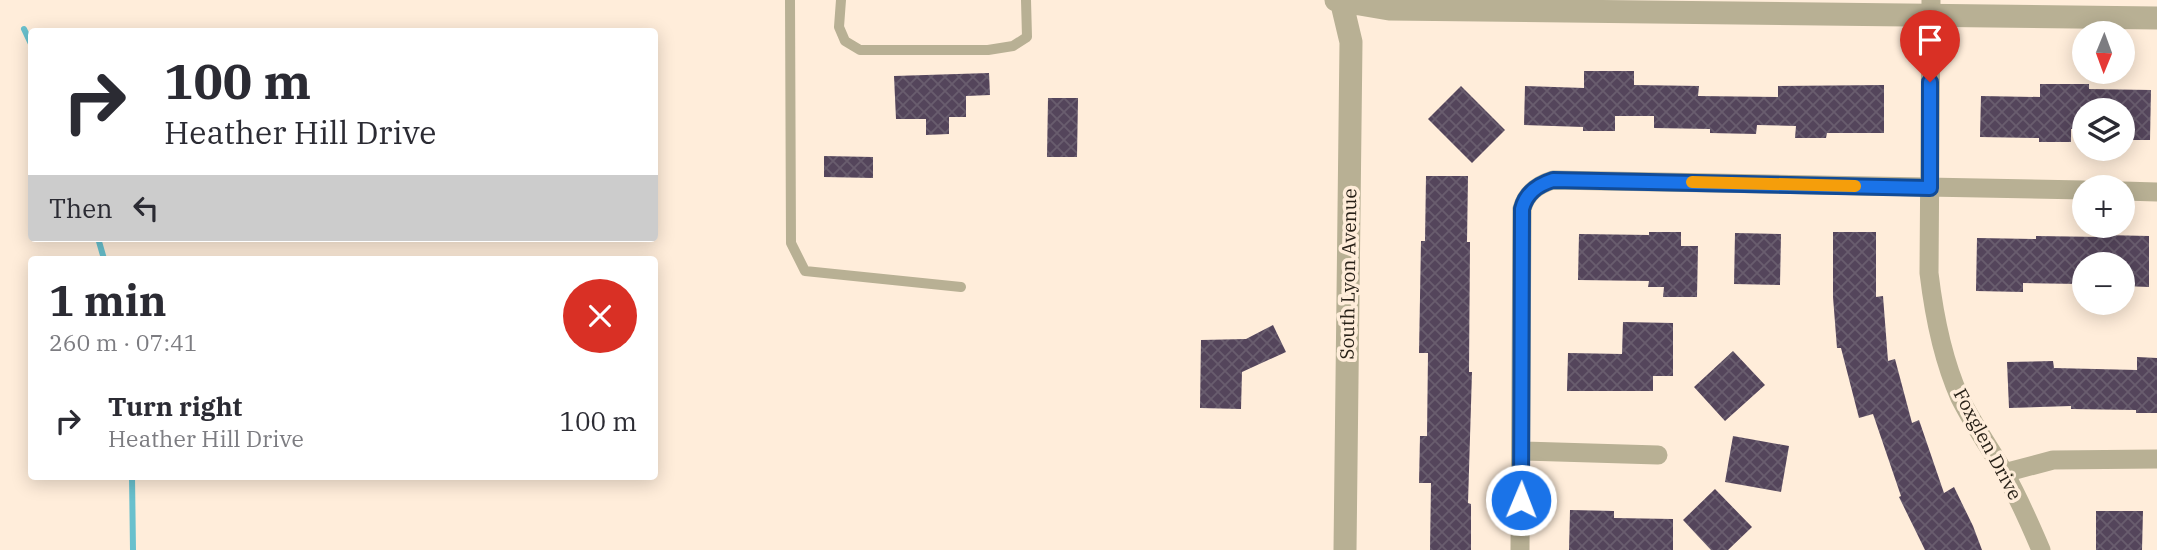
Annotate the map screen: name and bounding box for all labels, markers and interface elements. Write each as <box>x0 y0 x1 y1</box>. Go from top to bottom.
pin <box>1900 10 1960 82</box>
icon: arrive <box>1911 21 1949 59</box>
north arrow <box>2072 21 2135 84</box>
map controls <box>2072 21 2135 315</box>
text: 100 m <box>164 49 311 112</box>
icon: right <box>49 56 140 147</box>
button: layers <box>2072 98 2135 161</box>
text: Heather Hill Drive <box>164 111 436 153</box>
button: + <box>2072 175 2135 238</box>
street label: South Lyon Avenue <box>1335 188 1361 360</box>
icon: left <box>127 189 165 227</box>
text: Then <box>49 191 113 225</box>
button: − <box>2072 252 2135 315</box>
text: 1 min <box>49 273 167 328</box>
button: close <box>563 279 637 353</box>
text: 260 m · 07:41 <box>49 327 198 357</box>
street label: Foxglen Drive <box>1949 384 2027 504</box>
text: Turn right <box>108 389 242 423</box>
icon: right <box>49 402 87 440</box>
text: 100 m <box>559 404 637 438</box>
text: Heather Hill Drive <box>108 423 304 453</box>
position arrow <box>1484 463 1558 537</box>

